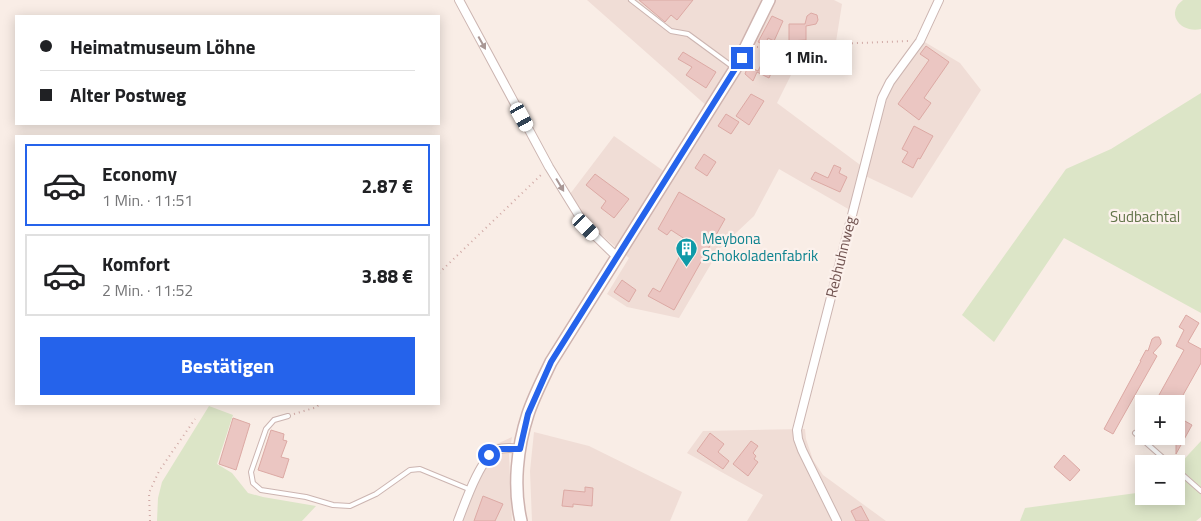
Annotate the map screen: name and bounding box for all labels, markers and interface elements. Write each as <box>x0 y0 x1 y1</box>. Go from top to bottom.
text: Heimatmuseum Löhne <box>70 32 255 61</box>
one-way arrow <box>478 36 486 50</box>
callout: 1 Min. <box>760 40 852 76</box>
text: 1 Min. <box>784 45 828 69</box>
route end <box>731 47 753 69</box>
text: Alter Postweg <box>70 80 186 109</box>
car <box>508 100 535 134</box>
text: Economy <box>102 159 177 188</box>
icon: car <box>42 163 87 208</box>
text: 2.87 € <box>361 171 413 200</box>
one-way arrow <box>556 179 565 192</box>
text: 1 Min. · 11:51 <box>102 188 193 212</box>
park label: Sudbachtal <box>1110 205 1180 228</box>
car <box>570 211 601 243</box>
street label: Rebhuhnweg <box>819 213 862 300</box>
place label: Meybona Schokoladenfabrik <box>702 227 818 267</box>
building icon: Meybona Schokoladenfabrik <box>674 236 698 267</box>
text: Komfort <box>102 249 170 278</box>
icon: car <box>42 253 87 298</box>
text: 3.88 € <box>361 261 413 290</box>
text: 2 Min. · 11:52 <box>102 278 193 302</box>
button: Bestätigen <box>40 337 415 395</box>
map controls <box>1135 395 1185 505</box>
button: + <box>1135 395 1185 445</box>
route start <box>478 444 500 466</box>
button: − <box>1135 455 1185 505</box>

